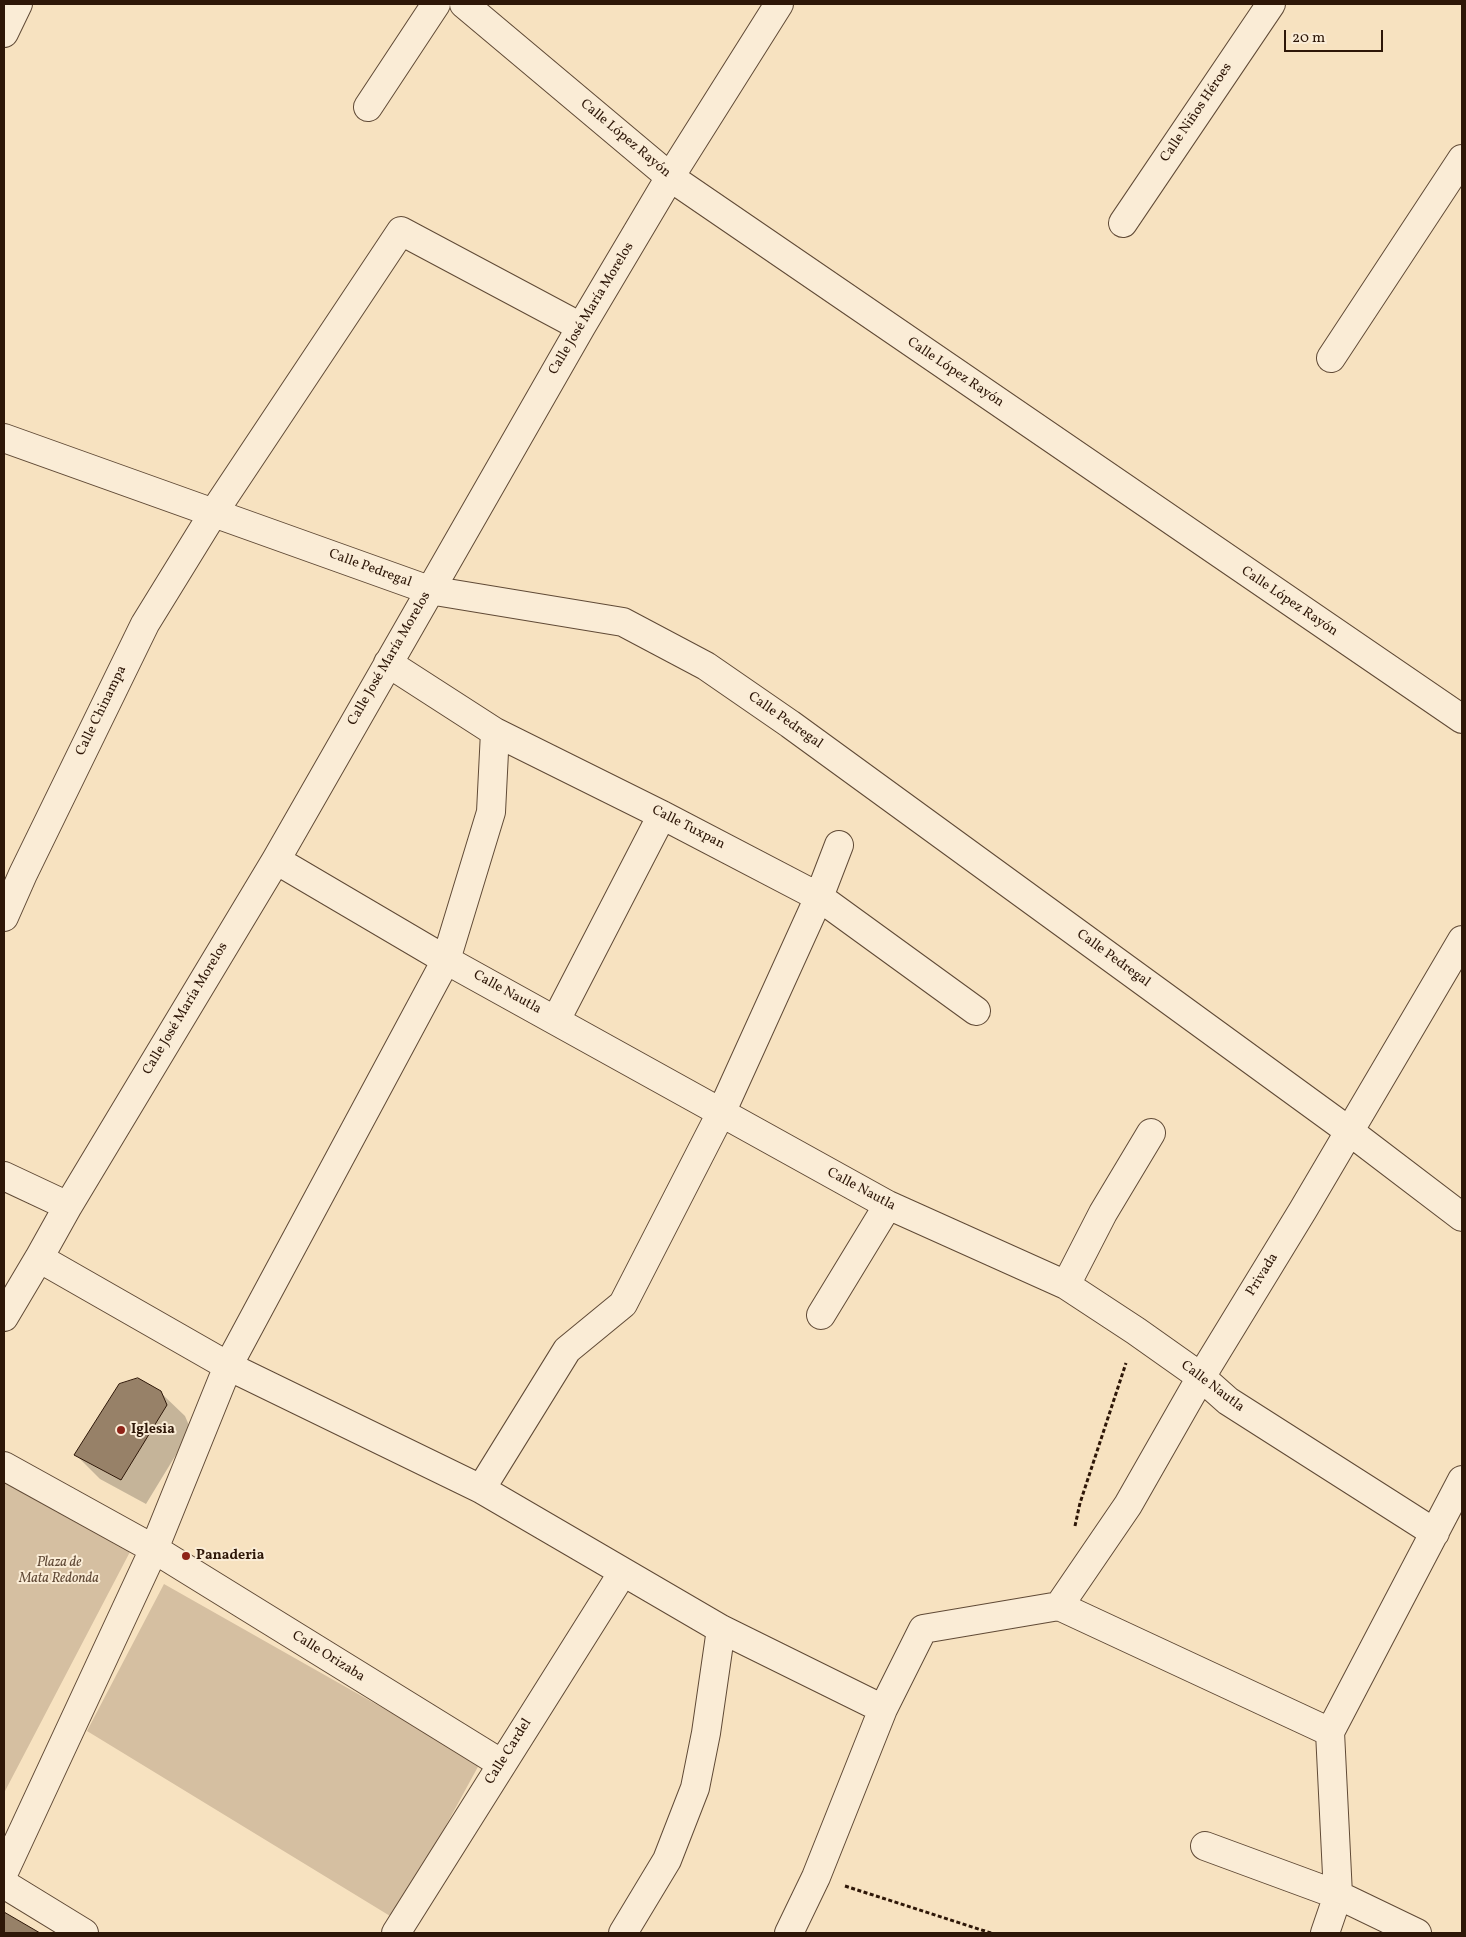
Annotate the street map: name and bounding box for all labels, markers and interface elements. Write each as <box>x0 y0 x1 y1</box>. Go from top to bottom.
scale bar <box>1286 20 1385 52</box>
text: 20 m <box>1292 28 1325 49</box>
street label: Calle Niños Héroes <box>1158 60 1236 166</box>
street label: Calle López Rayón <box>576 96 674 182</box>
street label: Calle José María Morelos <box>546 240 638 378</box>
street label: Calle López Rayón <box>903 334 1007 412</box>
street label: Calle Pedregal <box>326 546 414 592</box>
street label: Calle López Rayón <box>1237 563 1341 641</box>
street label: Calle José María Morelos <box>345 589 435 729</box>
street label: Calle Chinampa <box>73 663 131 759</box>
street label: Calle Pedregal <box>744 689 826 753</box>
street label: Calle Tuxpan <box>649 802 727 854</box>
street label: Calle Pedregal <box>1073 927 1153 991</box>
street label: Calle José María Morelos <box>140 940 232 1078</box>
street label: Calle Nautla <box>470 967 544 1019</box>
street label: Calle Nautla <box>824 1165 898 1215</box>
street label: Privada <box>1243 1250 1283 1300</box>
street label: Calle Nautla <box>1177 1358 1247 1416</box>
place label: Iglesia <box>131 1422 175 1438</box>
marker: Iglesia <box>115 1424 127 1436</box>
place label: Panaderia <box>196 1548 264 1564</box>
marker: Panaderia <box>180 1550 192 1562</box>
park label: Plaza de Mata Redonda <box>19 1555 99 1588</box>
street label: Calle Orizaba <box>288 1628 368 1686</box>
street label: Calle Cardel <box>482 1716 536 1788</box>

